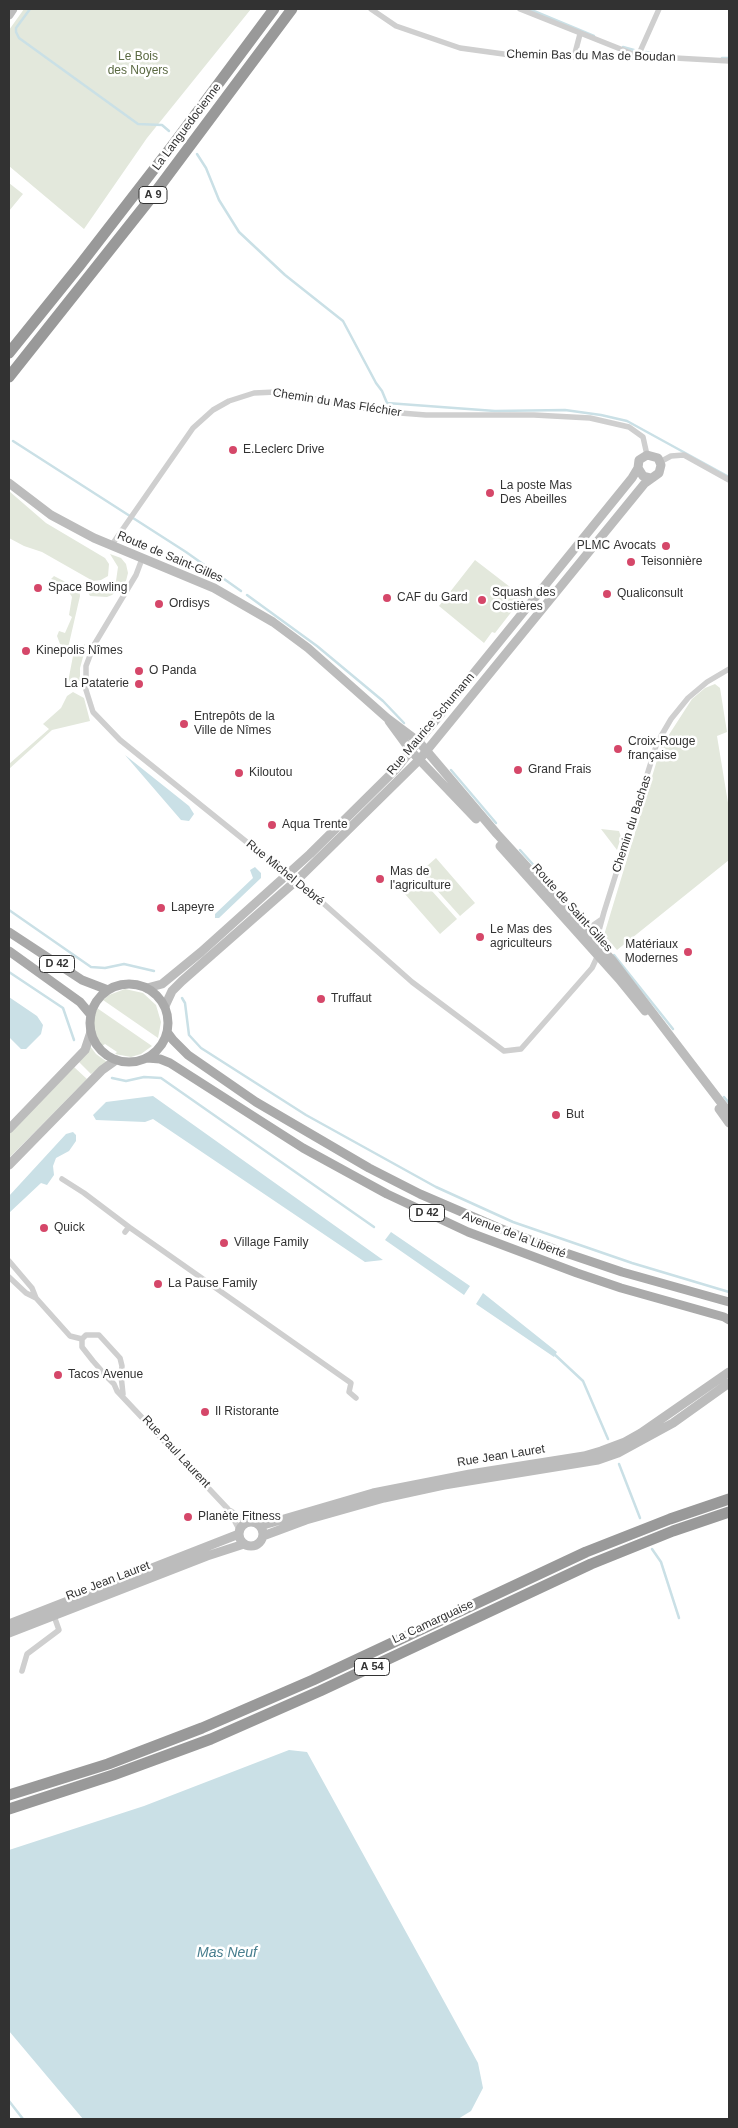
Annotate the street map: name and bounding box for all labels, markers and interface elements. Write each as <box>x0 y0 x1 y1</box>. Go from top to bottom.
street label: Chemin Bas du Mas de Boudan <box>506 47 676 65</box>
park label: Le Bois des Noyers <box>108 50 168 78</box>
street label: La Languedocienne <box>150 81 224 173</box>
road number: A 9 <box>139 186 167 204</box>
street label: Chemin du Mas Fléchier <box>272 386 402 420</box>
place label: E.Leclerc Drive <box>243 443 324 457</box>
marker: E.Leclerc Drive <box>227 444 239 456</box>
place label: La poste Mas Des Abeilles <box>500 479 572 507</box>
marker: La poste Mas Des Abeilles <box>484 487 496 499</box>
street label: Route de Saint-Gilles <box>115 528 225 586</box>
place label: PLMC Avocats <box>577 539 656 553</box>
marker: PLMC Avocats <box>660 540 672 552</box>
place label: Teisonnière <box>641 555 702 569</box>
marker: Teisonnière <box>625 556 637 568</box>
place label: Space Bowling <box>48 581 127 595</box>
marker: Space Bowling <box>32 582 44 594</box>
place label: Squash des Costières <box>492 586 555 614</box>
place label: Qualiconsult <box>617 587 683 601</box>
marker: Qualiconsult <box>601 588 613 600</box>
place label: CAF du Gard <box>397 591 468 605</box>
marker: CAF du Gard <box>381 592 393 604</box>
marker: Squash des Costières <box>476 594 488 606</box>
place label: Ordisys <box>169 597 210 611</box>
marker: Ordisys <box>153 598 165 610</box>
place label: Kinepolis Nîmes <box>36 644 123 658</box>
marker: Kinepolis Nîmes <box>20 645 32 657</box>
place label: O Panda <box>149 664 196 678</box>
marker: O Panda <box>133 665 145 677</box>
street label: Rue Maurice Schumann <box>384 670 478 778</box>
place label: La Pataterie <box>64 677 129 691</box>
marker: La Pataterie <box>133 678 145 690</box>
place label: Entrepôts de la Ville de Nîmes <box>194 710 275 738</box>
marker: Entrepôts de la Ville de Nîmes <box>178 718 190 730</box>
place label: Croix-Rouge française <box>628 735 695 763</box>
marker: Croix-Rouge française <box>612 743 624 755</box>
place label: Grand Frais <box>528 763 591 777</box>
marker: Grand Frais <box>512 764 524 776</box>
place label: Kiloutou <box>249 766 292 780</box>
marker: Kiloutou <box>233 767 245 779</box>
street label: Chemin du Bachas <box>609 774 655 874</box>
place label: Aqua Trente <box>282 818 348 832</box>
marker: Aqua Trente <box>266 819 278 831</box>
street label: Rue Michel Debré <box>243 837 327 909</box>
street label: Route de Saint-Gilles <box>529 861 615 955</box>
place label: Mas de l'agriculture <box>390 865 451 893</box>
marker: Mas de l'agriculture <box>374 873 386 885</box>
place label: Lapeyre <box>171 901 214 915</box>
marker: Lapeyre <box>155 902 167 914</box>
place label: Le Mas des agriculteurs <box>490 923 552 951</box>
marker: Le Mas des agriculteurs <box>474 931 486 943</box>
place label: Matériaux Modernes <box>625 938 678 966</box>
marker: Matériaux Modernes <box>682 946 694 958</box>
road number: D 42 <box>40 956 74 972</box>
place label: Truffaut <box>331 992 372 1006</box>
marker: Truffaut <box>315 993 327 1005</box>
place label: But <box>566 1108 584 1122</box>
marker: But <box>550 1109 562 1121</box>
road number: D 42 <box>410 1204 444 1222</box>
street label: Avenue de la Liberté <box>460 1209 568 1261</box>
place label: Quick <box>54 1221 85 1235</box>
marker: Quick <box>38 1222 50 1234</box>
place label: Village Family <box>234 1236 308 1250</box>
marker: Village Family <box>218 1237 230 1249</box>
place label: La Pause Family <box>168 1277 257 1291</box>
marker: La Pause Family <box>152 1278 164 1290</box>
place label: Tacos Avenue <box>68 1368 143 1382</box>
marker: Tacos Avenue <box>52 1369 64 1381</box>
place label: Il Ristorante <box>215 1405 279 1419</box>
marker: Il Ristorante <box>199 1406 211 1418</box>
street label: Rue Paul Laurent <box>139 1413 213 1491</box>
street label: Rue Jean Lauret <box>456 1442 546 1470</box>
place label: Planète Fitness <box>198 1510 281 1524</box>
marker: Planète Fitness <box>182 1511 194 1523</box>
street label: Rue Jean Lauret <box>64 1558 152 1604</box>
street label: La Camarguaise <box>390 1597 476 1647</box>
road number: A 54 <box>354 1658 390 1675</box>
water label: Mas Neuf <box>197 1945 257 1961</box>

